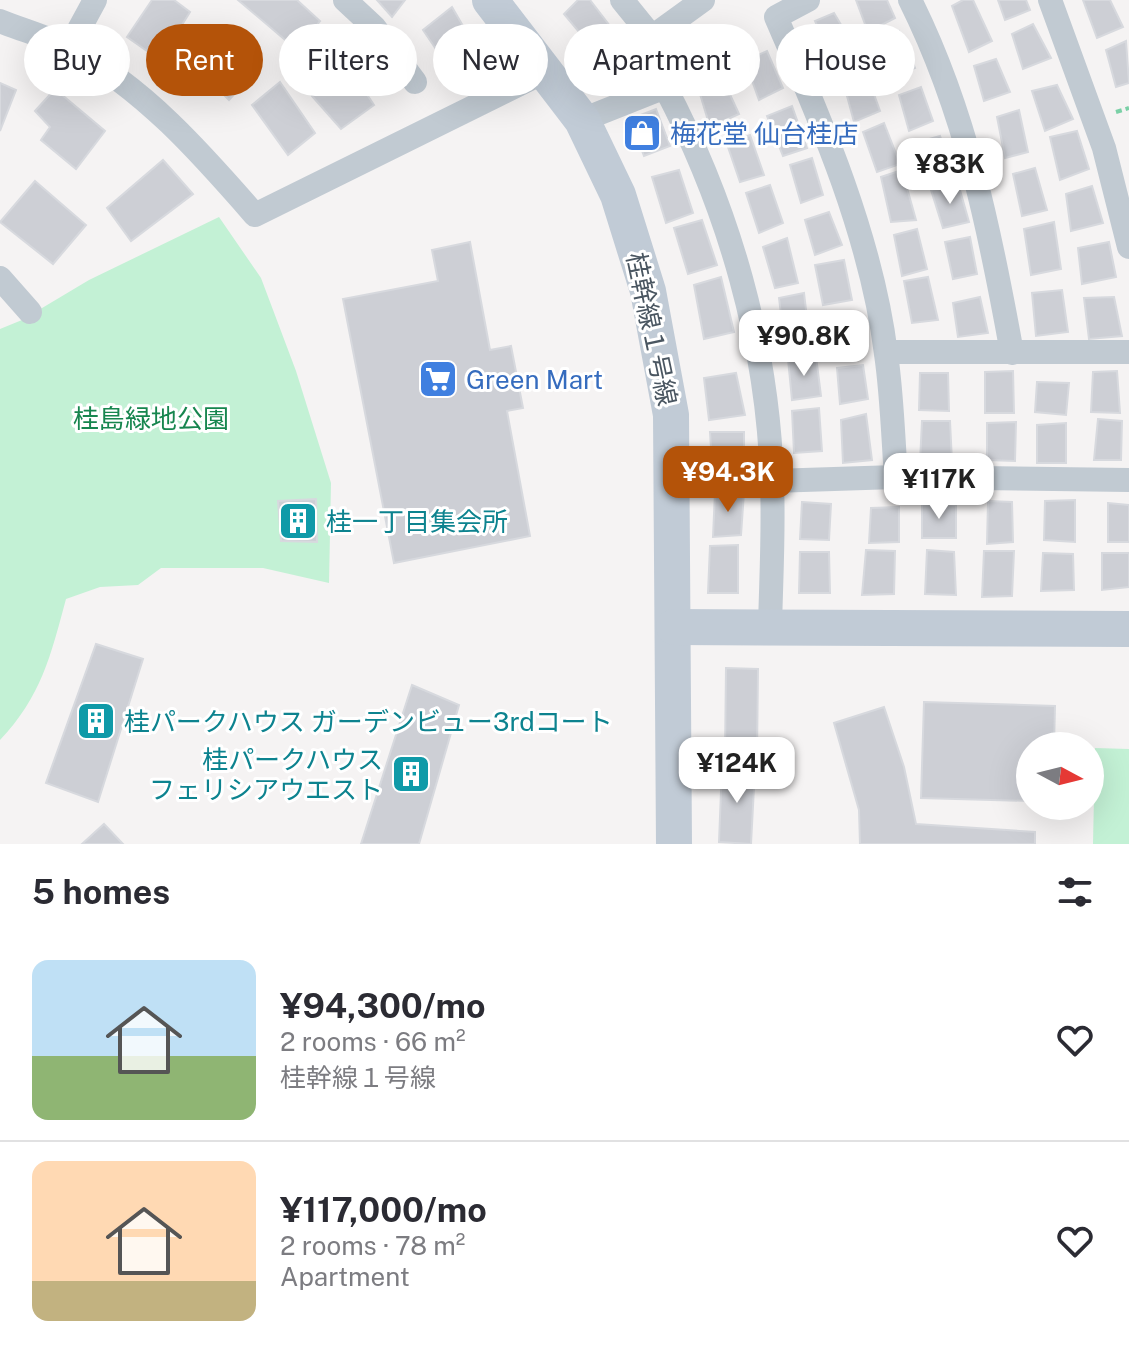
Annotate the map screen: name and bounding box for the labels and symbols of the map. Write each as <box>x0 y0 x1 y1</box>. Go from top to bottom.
shop icon: 梅花堂 仙台桂店 <box>621 112 663 154</box>
place label: 梅花堂 仙台桂店 <box>670 118 858 149</box>
pin: ¥83K <box>903 138 997 206</box>
street label: 桂幹線１号線 <box>621 249 683 409</box>
pin: ¥90.8K <box>739 310 869 378</box>
supermarket icon: Green Mart <box>417 358 459 400</box>
place label: Green Mart <box>466 364 603 395</box>
park label: 桂島緑地公園 <box>73 403 229 434</box>
pin: ¥94.3K <box>663 446 793 514</box>
pin: ¥117K <box>883 453 995 521</box>
building icon: 桂一丁目集会所 <box>277 500 319 542</box>
place label: 桂一丁目集会所 <box>326 506 508 537</box>
building icon: 桂パークハウス ガーデンビュー3rdコート <box>75 700 117 742</box>
place label: 桂パークハウス ガーデンビュー3rdコート <box>124 706 613 737</box>
north arrow <box>1016 732 1104 820</box>
pin: ¥124K <box>681 737 793 805</box>
place label: 桂パークハウス フェリシアウエスト <box>149 744 383 805</box>
building icon: 桂パークハウス フェリシアウエスト <box>390 753 432 795</box>

